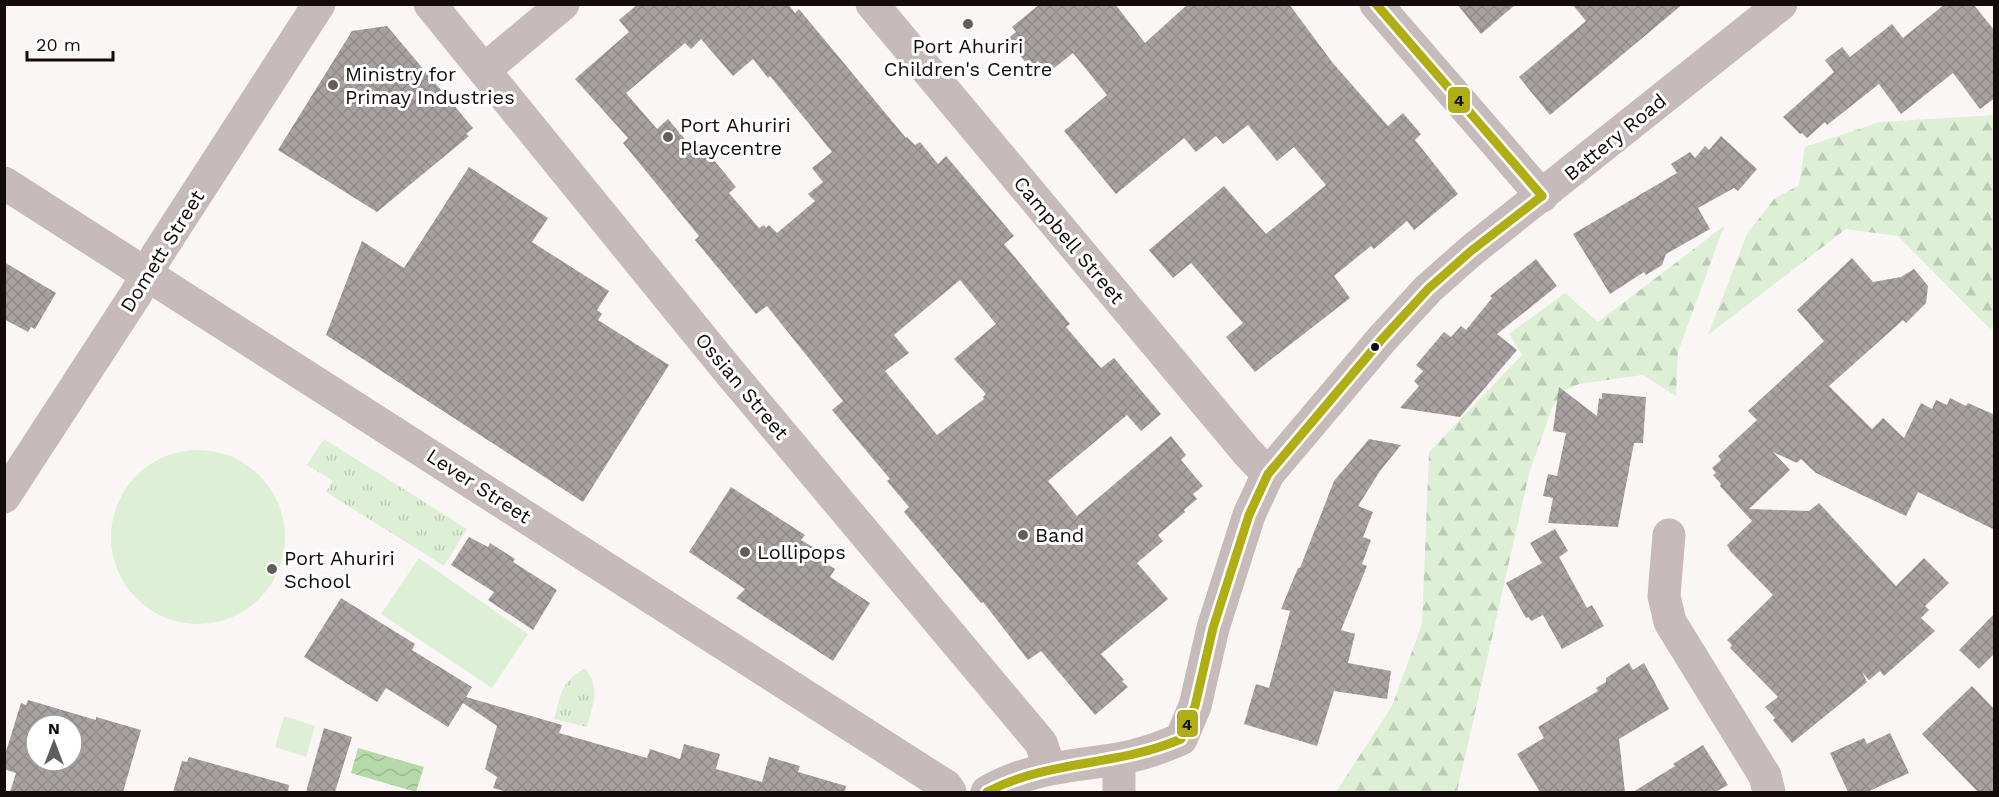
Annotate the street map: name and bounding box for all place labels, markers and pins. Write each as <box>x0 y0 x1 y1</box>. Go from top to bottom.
marker: Port Ahuriri Children's Centre <box>961 17 975 31</box>
place label: Port Ahuriri Children's Centre <box>884 34 1052 81</box>
place label: Ministry for Primay Industries <box>345 62 515 109</box>
marker: Ministry for Primay Industries <box>326 78 340 92</box>
place label: Port Ahuriri Playcentre <box>680 113 791 160</box>
marker: Port Ahuriri Playcentre <box>661 130 675 144</box>
unlabelled marker <box>1369 341 1381 353</box>
place label: Band <box>1035 523 1084 547</box>
marker: Band <box>1016 528 1030 542</box>
place label: Lollipops <box>757 540 846 564</box>
marker: Lollipops <box>738 545 752 559</box>
place label: Port Ahuriri School <box>284 546 395 593</box>
marker: Port Ahuriri School <box>265 562 279 576</box>

